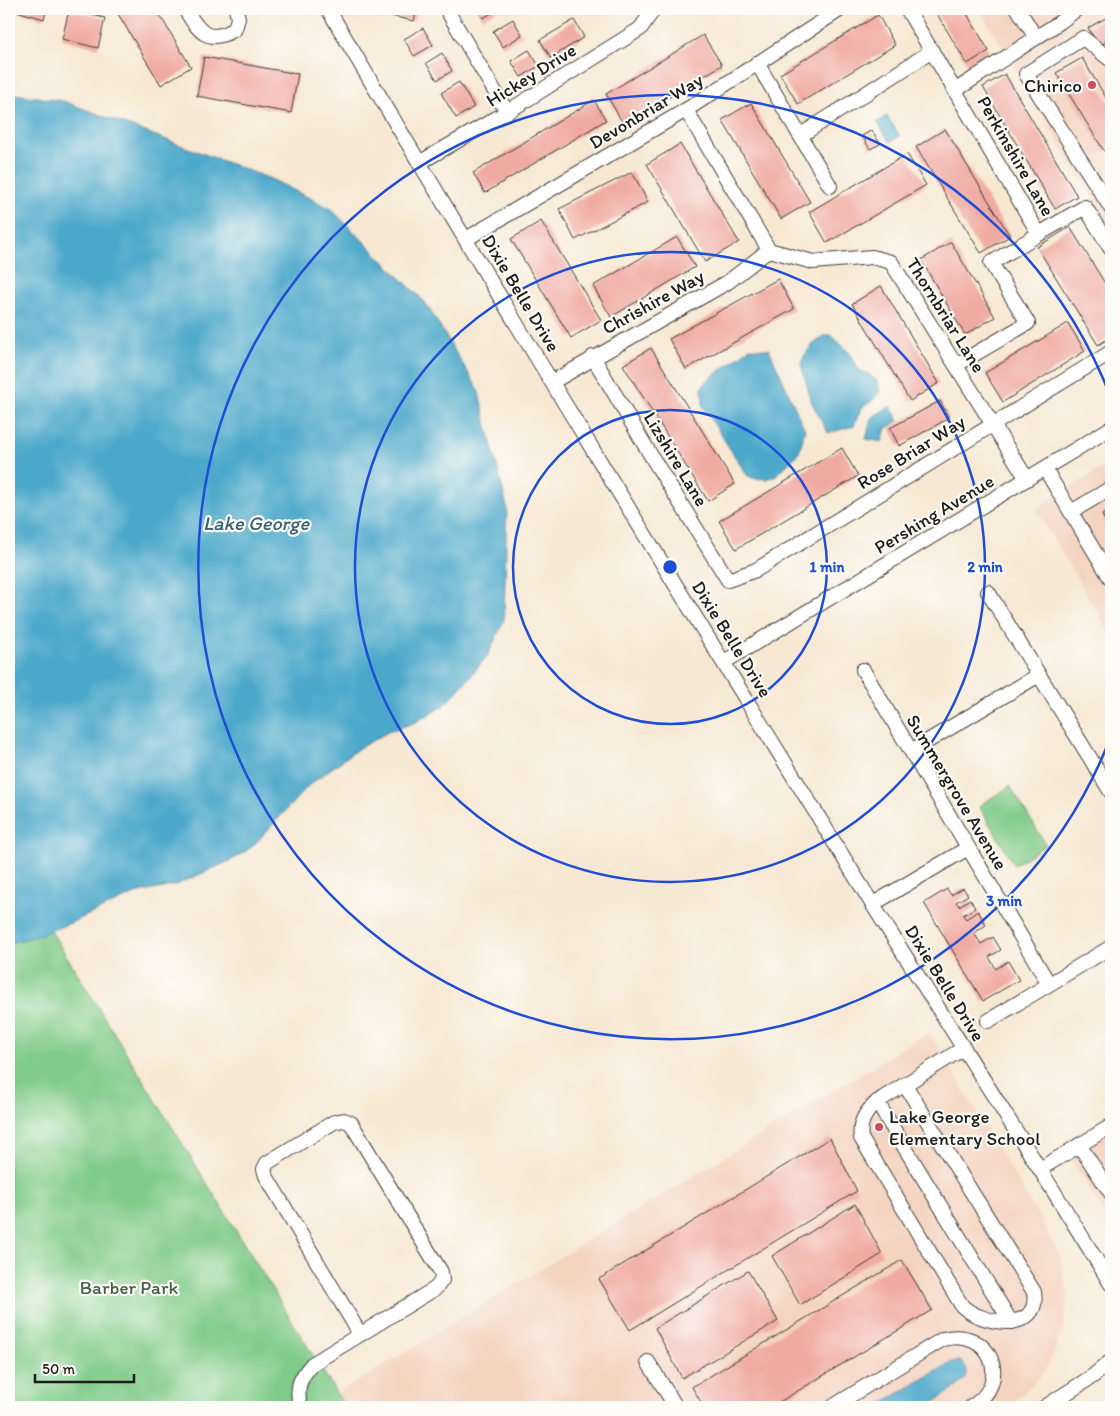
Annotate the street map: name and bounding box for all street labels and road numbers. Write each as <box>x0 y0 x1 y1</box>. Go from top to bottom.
street label: Hickey Drive <box>482 38 580 112</box>
street label: Devonbriar Way <box>585 68 707 154</box>
street label: Perkinshire Lane <box>972 92 1060 220</box>
street label: Dixie Belle Drive <box>477 230 565 356</box>
street label: Thornbriar Lane <box>901 253 991 377</box>
street label: Chrishire Way <box>598 265 708 339</box>
street label: Lizshire Lane <box>639 408 713 510</box>
street label: Rose Briar Way <box>853 410 969 494</box>
street label: Pershing Avenue <box>870 469 998 559</box>
street label: Dixie Belle Drive <box>687 576 777 702</box>
street label: Summergrove Avenue <box>902 710 1012 874</box>
street label: Dixie Belle Drive <box>900 920 990 1046</box>

